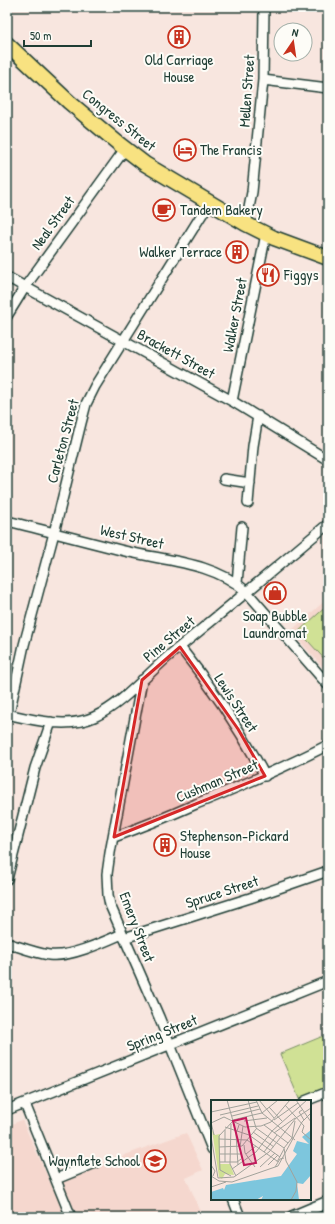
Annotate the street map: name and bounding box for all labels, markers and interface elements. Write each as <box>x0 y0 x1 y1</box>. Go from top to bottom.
scale bar <box>24 22 91 48</box>
north arrow <box>273 22 313 62</box>
building icon: Old Carriage House <box>166 24 192 50</box>
text: N <box>291 25 300 40</box>
text: 50 m <box>30 27 51 44</box>
place label: Old Carriage House <box>144 49 214 87</box>
street label: Mellen Street <box>233 53 260 128</box>
street label: Congress Street <box>78 83 161 156</box>
hotel icon: The Francis <box>172 137 198 163</box>
place label: The Francis <box>200 139 262 160</box>
street label: Neal Street <box>26 191 80 254</box>
cafe icon: Tandem Bakery <box>151 197 177 223</box>
place label: Tandem Bakery <box>180 199 263 220</box>
building icon: Walker Terrace <box>224 239 250 265</box>
place label: Walker Terrace <box>139 241 222 262</box>
restaurant icon: Figgys <box>255 262 281 288</box>
place label: Figgys <box>283 264 319 285</box>
street label: Walker Street <box>217 275 252 354</box>
street label: Brackett Street <box>134 324 220 384</box>
street label: Carleton Street <box>41 396 84 485</box>
street label: West Street <box>98 519 167 554</box>
shop icon: Soap Bubble Laundromat <box>262 580 288 606</box>
place label: Soap Bubble Laundromat <box>243 605 307 643</box>
street label: Pine Street <box>138 610 200 666</box>
street label: Lewis Street <box>210 669 264 737</box>
street label: Cushman Street <box>172 753 262 807</box>
place label: Stephenson-Pickard House <box>180 825 288 863</box>
building icon: Stephenson-Pickard House <box>152 832 178 858</box>
street label: Spruce Street <box>183 870 262 913</box>
street label: Emery Street <box>115 889 161 966</box>
street label: Spring Street <box>123 1009 201 1056</box>
inset map <box>211 1100 311 1200</box>
school or university icon: Waynflete School <box>142 1148 168 1174</box>
place label: Waynflete School <box>48 1150 140 1171</box>

